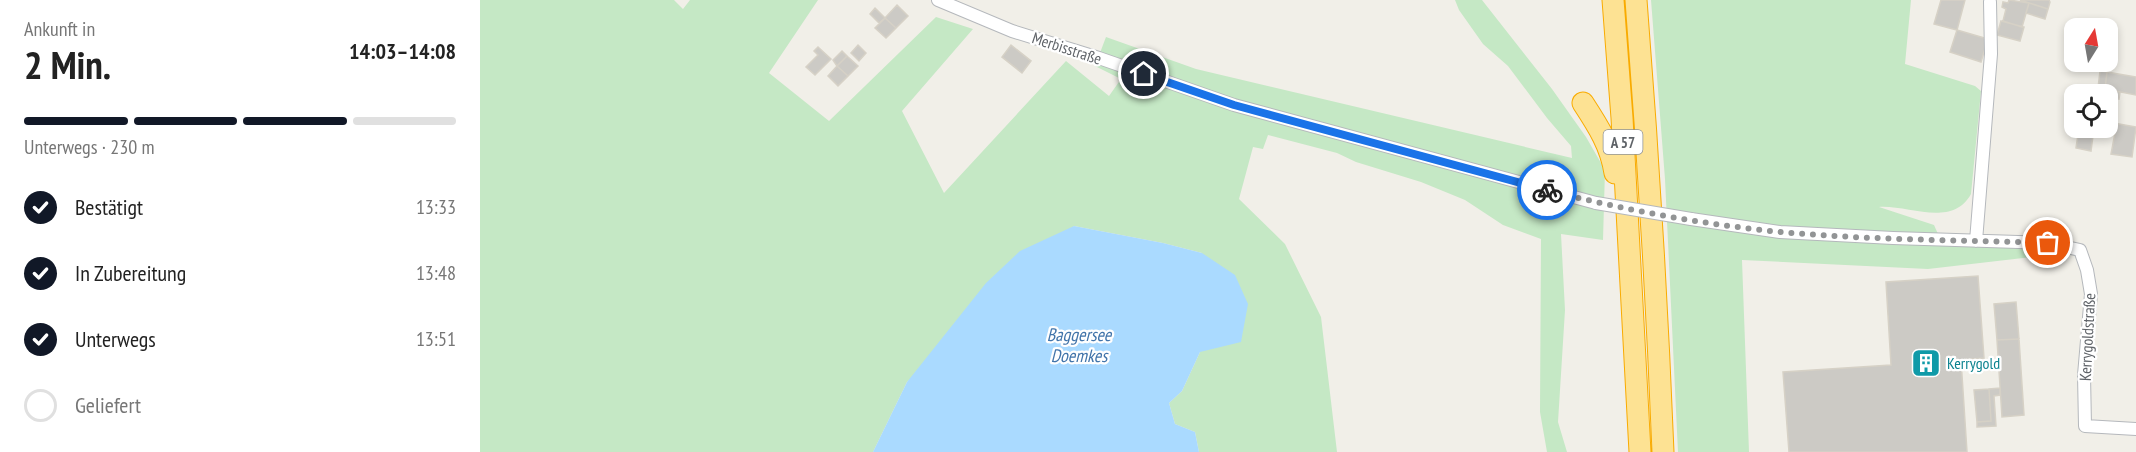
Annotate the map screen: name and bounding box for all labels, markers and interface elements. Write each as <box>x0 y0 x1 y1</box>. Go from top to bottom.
text: Ankunft in <box>24 16 95 42</box>
north arrow <box>2064 18 2118 72</box>
map controls <box>2064 18 2118 138</box>
street label: Merbisstraße <box>1030 27 1104 69</box>
text: 14:03–14:08 <box>349 37 456 65</box>
text: 2 Min. <box>24 39 111 90</box>
pin <box>1118 48 1169 99</box>
icon: home <box>1127 57 1160 90</box>
button: locate <box>2064 84 2118 138</box>
road number: A 57 <box>1604 130 1642 154</box>
text: Unterwegs · 230 m <box>24 134 154 160</box>
courier <box>1517 160 1577 220</box>
icon: bike <box>1531 174 1564 207</box>
icon: check <box>24 191 57 224</box>
text: Bestätigt <box>75 193 143 221</box>
text: 13:33 <box>416 194 456 220</box>
pin <box>2022 217 2073 268</box>
icon: bag <box>2031 226 2064 259</box>
icon: check <box>24 257 57 290</box>
text: In Zubereitung <box>75 259 186 287</box>
text: 13:48 <box>416 260 456 286</box>
street label: Kerrygoldstraße <box>2075 292 2099 382</box>
icon: check <box>24 323 57 356</box>
water label: Baggersee Doemkes <box>1047 323 1113 367</box>
text: Unterwegs <box>75 325 156 353</box>
text: 13:51 <box>416 326 456 352</box>
building icon: Kerrygold <box>1910 347 1942 379</box>
place label: Kerrygold <box>1947 353 2000 373</box>
text: Geliefert <box>75 391 141 419</box>

